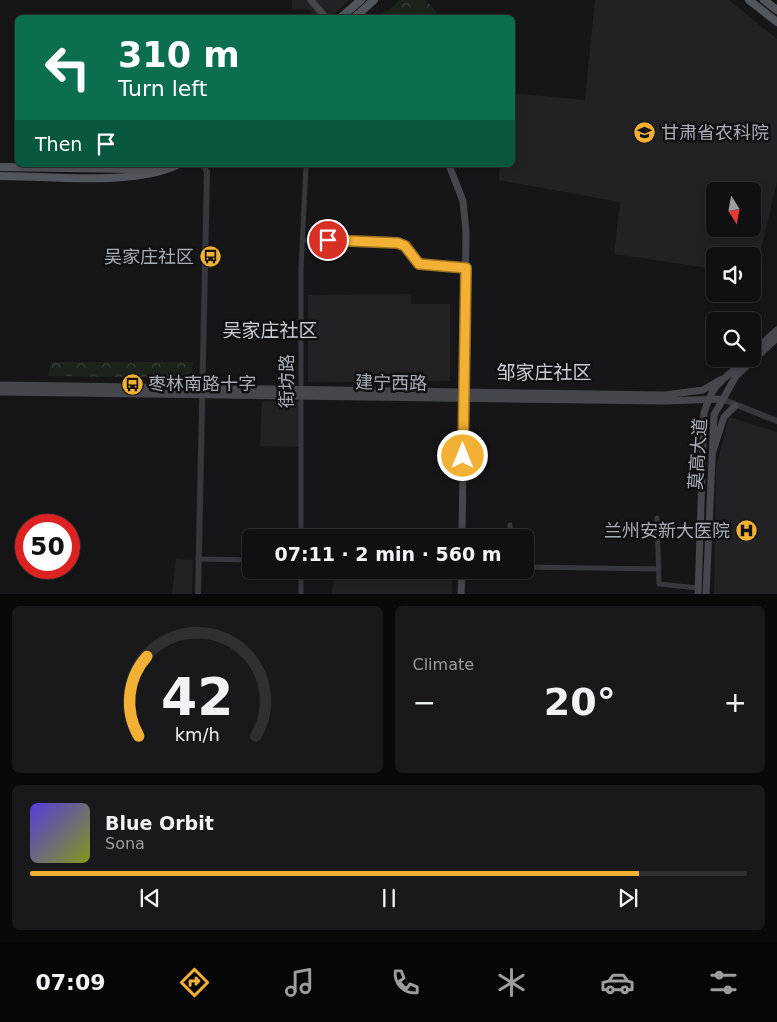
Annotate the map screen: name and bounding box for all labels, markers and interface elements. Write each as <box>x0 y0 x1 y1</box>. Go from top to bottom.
icon: left <box>35 35 100 100</box>
text: 310 m <box>118 35 240 75</box>
text: Turn left <box>118 76 207 101</box>
school or university icon: 甘肃省农科院 <box>633 121 657 145</box>
place label: 甘肃省农科院 <box>661 122 769 143</box>
icon: arrive <box>92 130 120 158</box>
text: Then <box>35 133 82 155</box>
north arrow <box>706 182 761 238</box>
map controls <box>706 182 761 367</box>
pin <box>307 219 349 261</box>
icon: arrive <box>314 226 342 254</box>
bus stop icon: 吴家庄社区 <box>198 245 222 269</box>
place label: 吴家庄社区 <box>104 246 194 267</box>
button: sound <box>706 247 761 302</box>
button: search <box>706 312 761 367</box>
district label: 吴家庄社区 <box>222 319 318 341</box>
street label: 街坊路 <box>276 354 297 408</box>
district label: 邹家庄社区 <box>496 361 592 383</box>
street label: 建宁西路 <box>355 371 427 394</box>
bus stop icon: 枣林南路十字 <box>120 372 144 396</box>
place label: 枣林南路十字 <box>148 373 256 394</box>
street label: 莫高大道 <box>685 417 710 491</box>
position arrow <box>436 429 488 481</box>
speed limit sign: 50 <box>15 514 80 579</box>
hospital icon: 兰州安新大医院 <box>734 519 758 543</box>
place label: 兰州安新大医院 <box>604 520 730 541</box>
text: 07:11 · 2 min · 560 m <box>274 543 502 565</box>
text: Climate <box>413 655 474 674</box>
text: 42 <box>161 667 233 727</box>
text: 20° <box>544 680 616 724</box>
text: − <box>413 686 436 719</box>
text: + <box>724 686 747 719</box>
text: km/h <box>175 724 220 745</box>
text: Blue Orbit <box>105 812 214 834</box>
text: Sona <box>105 834 145 853</box>
icon: previous <box>136 884 164 912</box>
icon: pause <box>375 884 403 912</box>
icon: next <box>614 884 642 912</box>
icon: directions <box>177 965 212 1000</box>
icon: music <box>282 965 317 1000</box>
icon: phone <box>388 965 423 1000</box>
icon: climate <box>494 965 529 1000</box>
icon: car <box>600 965 635 1000</box>
icon: filters <box>706 965 741 1000</box>
text: 07:09 <box>35 970 106 995</box>

